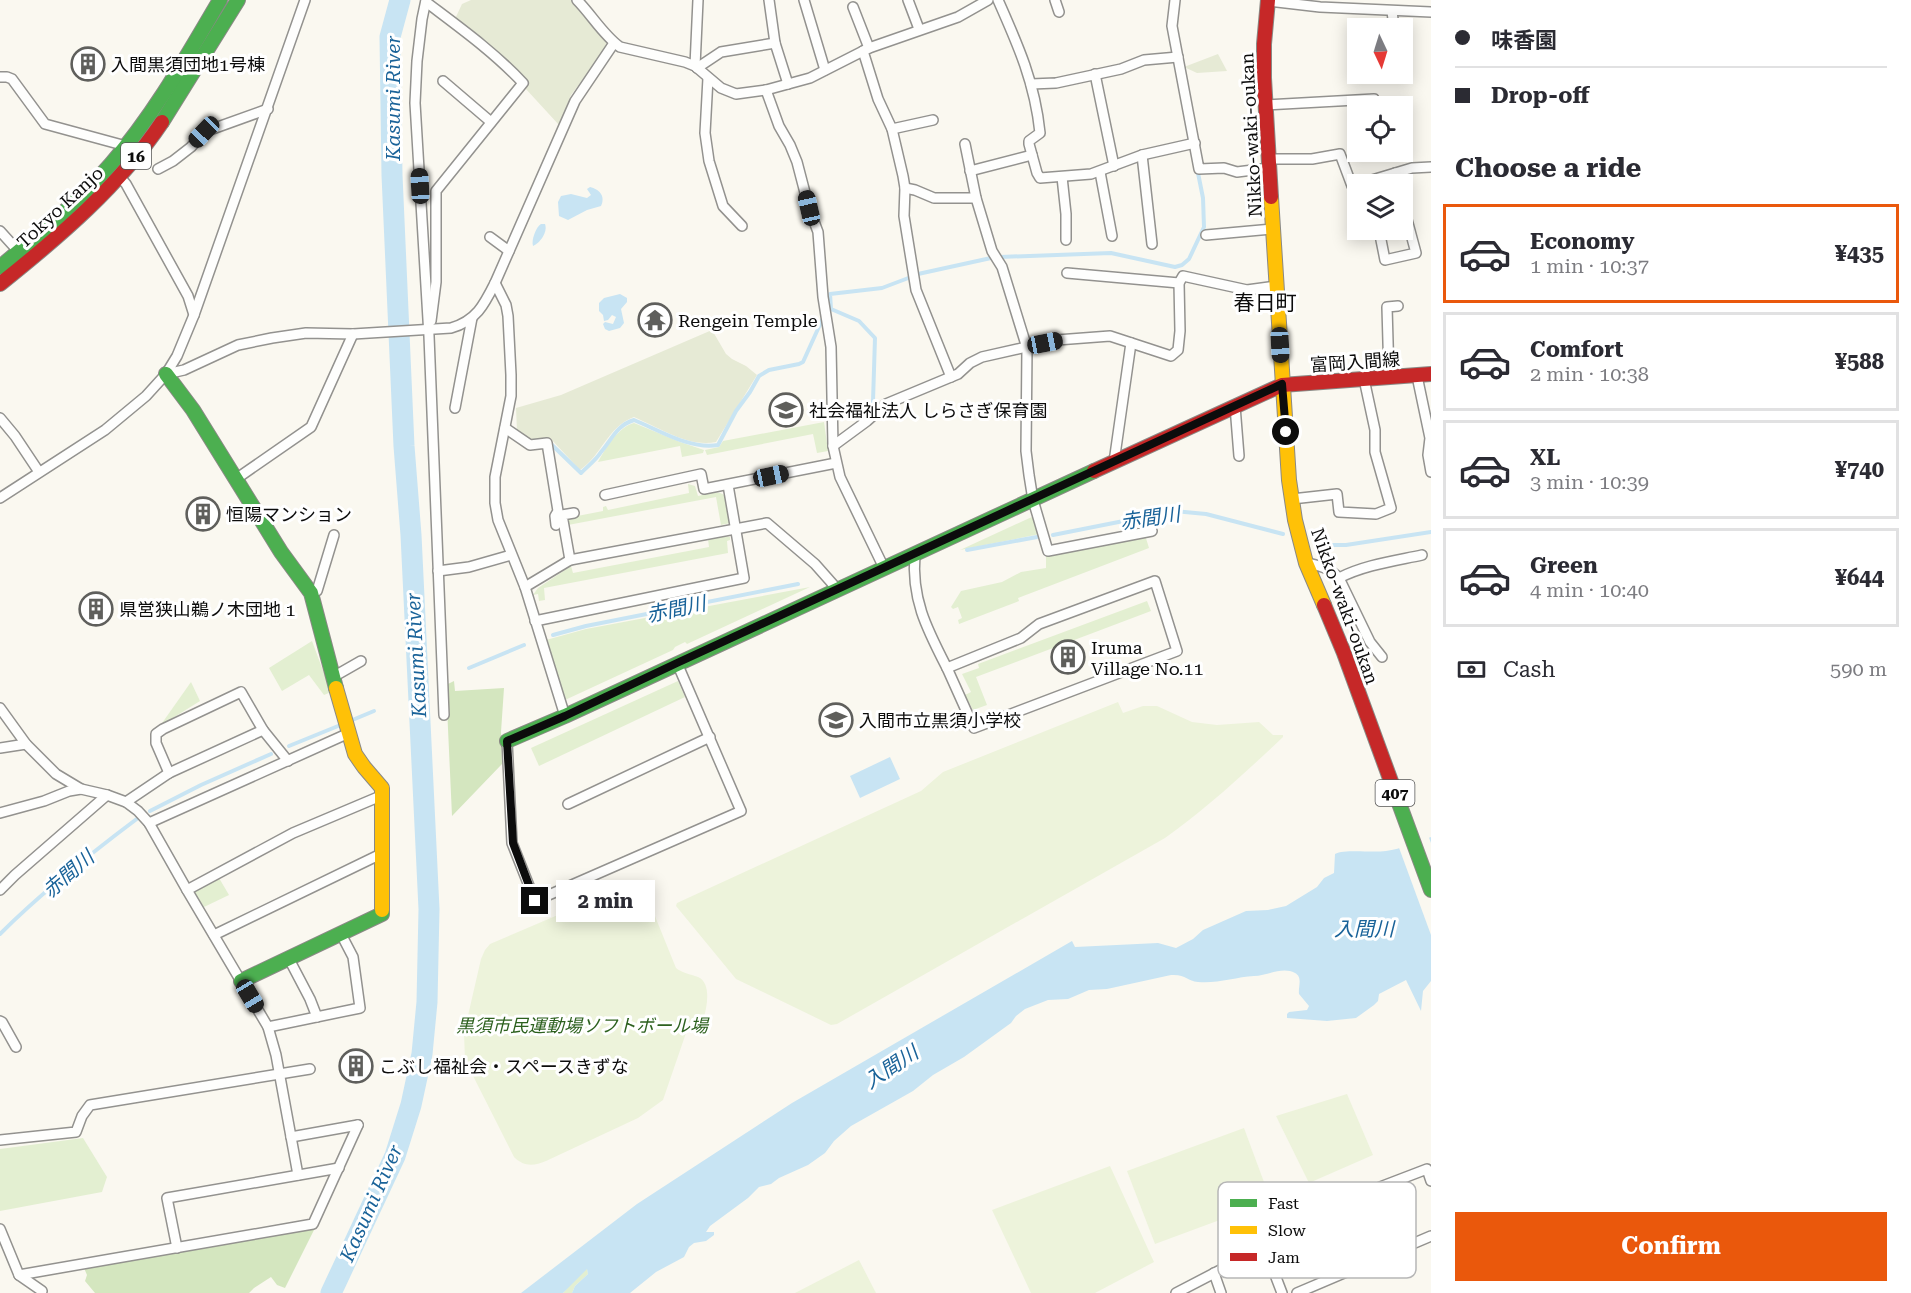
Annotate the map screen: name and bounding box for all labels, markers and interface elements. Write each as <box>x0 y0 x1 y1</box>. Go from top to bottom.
north arrow <box>1347 18 1413 84</box>
map controls <box>1347 18 1413 240</box>
text: 味香園 <box>1491 28 1557 53</box>
water label: Kasumi River <box>381 35 405 162</box>
building icon: 入間黒須団地1号棟 <box>70 46 106 82</box>
street label: Nikko-waki-oukan <box>1236 52 1266 218</box>
place label: 入間黒須団地1号棟 <box>111 54 265 75</box>
text: Drop-off <box>1491 83 1589 108</box>
button: locate <box>1347 96 1413 162</box>
car <box>185 113 223 151</box>
road number: 16 <box>121 143 151 169</box>
text: Choose a ride <box>1455 152 1641 184</box>
street label: Tokyo Kanjo <box>13 162 107 252</box>
car <box>410 168 430 204</box>
button: layers <box>1347 174 1413 240</box>
car <box>796 188 822 228</box>
icon: car <box>1458 227 1512 281</box>
text: Economy <box>1530 229 1634 254</box>
text: ¥435 <box>1835 241 1884 266</box>
text: 1 min · 10:37 <box>1530 254 1649 278</box>
district label: 春日町 <box>1234 291 1297 315</box>
temple icon: Rengein Temple <box>637 302 673 338</box>
place label: Rengein Temple <box>678 310 818 331</box>
car <box>1270 327 1290 363</box>
car <box>1026 331 1064 355</box>
icon: car <box>1458 335 1512 389</box>
text: Comfort <box>1530 337 1623 362</box>
street label: 富岡入間線 <box>1309 348 1401 376</box>
text: ¥588 <box>1835 349 1884 374</box>
text: 2 min · 10:38 <box>1530 362 1649 386</box>
school or university icon: 社会福祉法人 しらさぎ保育園 <box>768 392 804 428</box>
place label: 社会福祉法人 しらさぎ保育園 <box>809 400 1048 421</box>
route start <box>1272 418 1299 445</box>
icon: car <box>1458 443 1512 497</box>
text: XL <box>1530 445 1560 470</box>
text: ¥740 <box>1835 457 1884 482</box>
car <box>752 463 790 489</box>
text: 3 min · 10:39 <box>1530 470 1649 494</box>
building icon: 恒陽マンション <box>185 496 221 532</box>
water label: 赤間川 <box>1119 502 1183 534</box>
place label: 恒陽マンション <box>226 504 352 525</box>
street label: Nikko-waki-oukan <box>1307 525 1383 687</box>
icon: car <box>1458 551 1512 605</box>
text: Green <box>1530 553 1598 578</box>
text: ¥644 <box>1835 565 1884 590</box>
text: 4 min · 10:40 <box>1530 578 1649 602</box>
building icon: 県営狭山鵜ノ木団地 1 <box>78 591 114 627</box>
water label: Kasumi River <box>401 591 431 719</box>
water label: 赤間川 <box>644 591 710 627</box>
place label: 県営狭山鵜ノ木団地 1 <box>119 599 296 620</box>
place label: Iruma Village No.11 <box>1091 637 1204 679</box>
building icon: Iruma Village No.11 <box>1050 639 1086 675</box>
icon: cash <box>1455 653 1488 686</box>
text: Cash <box>1503 657 1555 682</box>
text: 590 m <box>1830 657 1887 681</box>
school or university icon: 入間市立黒須小学校 <box>818 702 854 738</box>
place label: 入間市立黒須小学校 <box>859 710 1021 731</box>
road number: 407 <box>1376 780 1414 806</box>
water label: 赤間川 <box>37 844 100 903</box>
callout: 2 min <box>556 880 655 922</box>
route end <box>521 887 548 914</box>
text: 2 min <box>578 889 633 913</box>
water label: 入間川 <box>1334 917 1396 941</box>
car <box>233 976 267 1016</box>
park label: 黒須市民運動場ソフトボール場 <box>456 1015 710 1036</box>
water label: 入間川 <box>859 1039 924 1094</box>
building icon: こぶし福祉会・スペースきずな <box>338 1048 374 1084</box>
place label: こぶし福祉会・スペースきずな <box>379 1056 629 1077</box>
water label: Kasumi River <box>334 1140 408 1266</box>
legend <box>1218 1182 1416 1278</box>
text: Fast <box>1268 1194 1299 1213</box>
button: Confirm <box>1455 1212 1887 1281</box>
text: Slow <box>1268 1221 1306 1240</box>
text: Jam <box>1268 1248 1300 1267</box>

